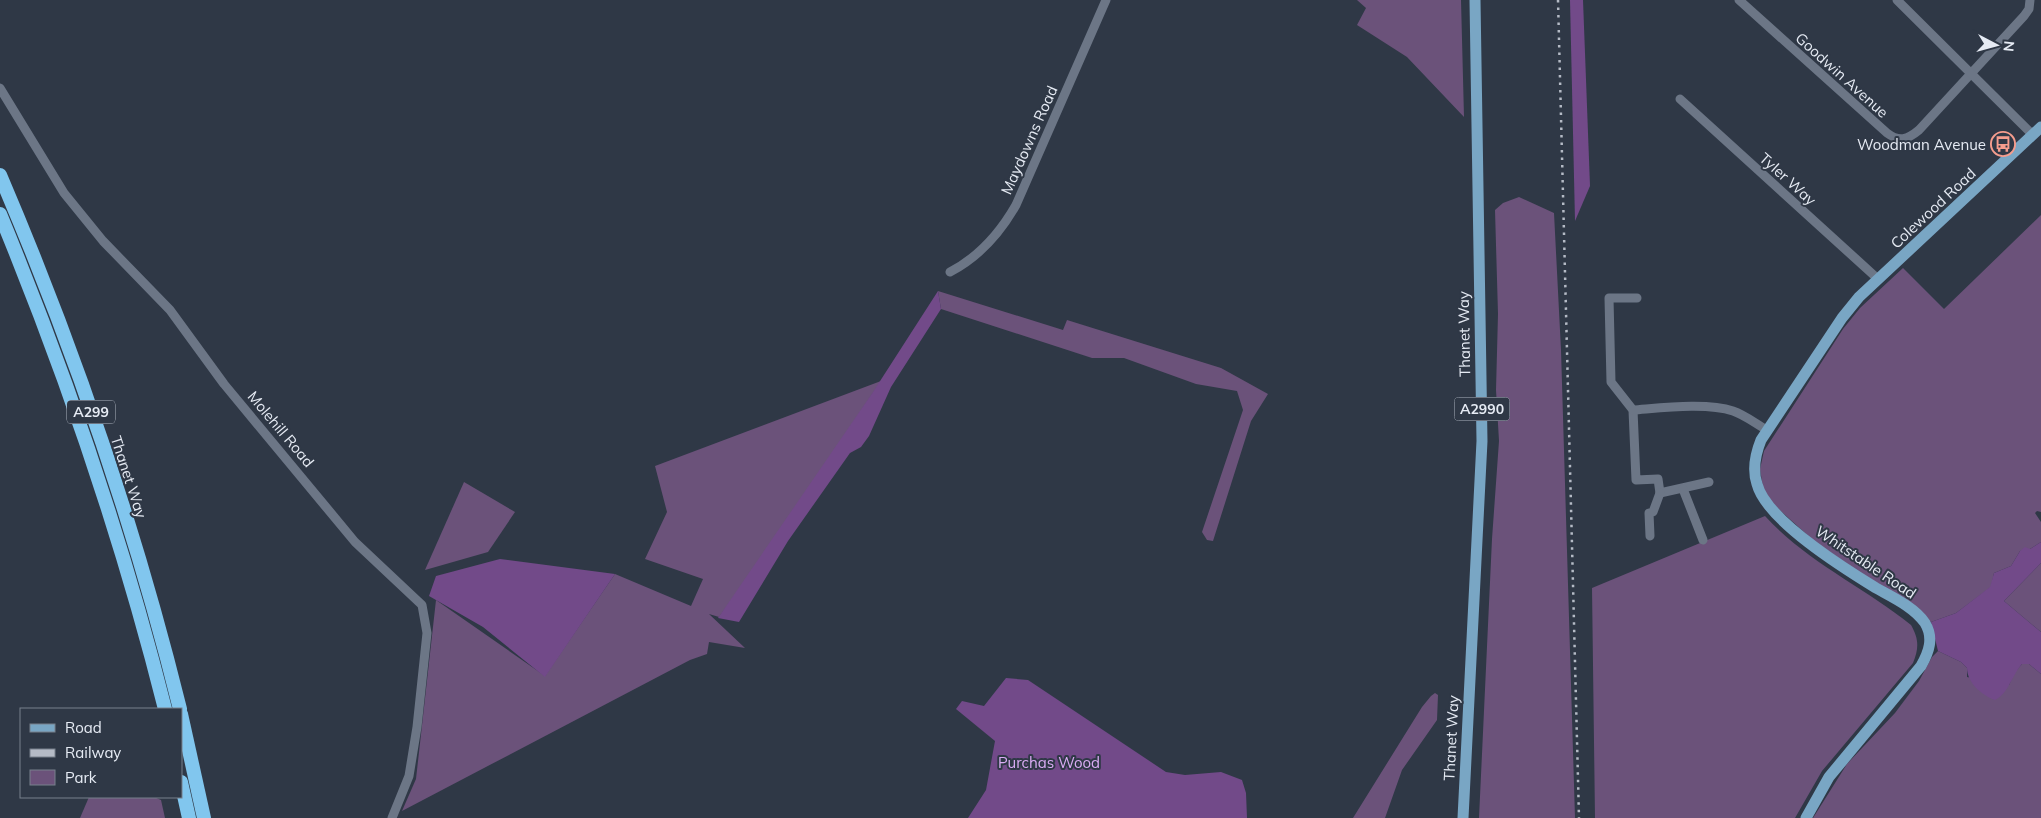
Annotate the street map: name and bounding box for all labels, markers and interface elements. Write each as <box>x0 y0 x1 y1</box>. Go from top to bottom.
north arrow <box>1971 20 2021 70</box>
street label: Goodwin Avenue <box>1792 28 1892 122</box>
text: N <box>1999 40 2018 53</box>
street label: Maydowns Road <box>997 83 1061 197</box>
bus stop icon: Woodman Avenue <box>1990 131 2016 157</box>
place label: Woodman Avenue <box>1857 135 1986 154</box>
street label: Tyler Way <box>1756 149 1820 209</box>
street label: Colewood Road <box>1886 164 1980 252</box>
street label: Thanet Way <box>1454 291 1474 377</box>
street label: Molehill Road <box>244 387 318 471</box>
road number: A2990 <box>1454 398 1510 420</box>
road number: A299 <box>67 401 115 424</box>
street label: Thanet Way <box>107 433 151 521</box>
street label: Whitstable Road <box>1812 521 1920 603</box>
street label: Thanet Way <box>1439 695 1463 781</box>
legend <box>20 708 182 798</box>
text: Road <box>65 718 102 737</box>
text: Railway <box>65 743 121 762</box>
park label: Purchas Wood <box>998 753 1100 772</box>
text: Park <box>65 768 97 787</box>

